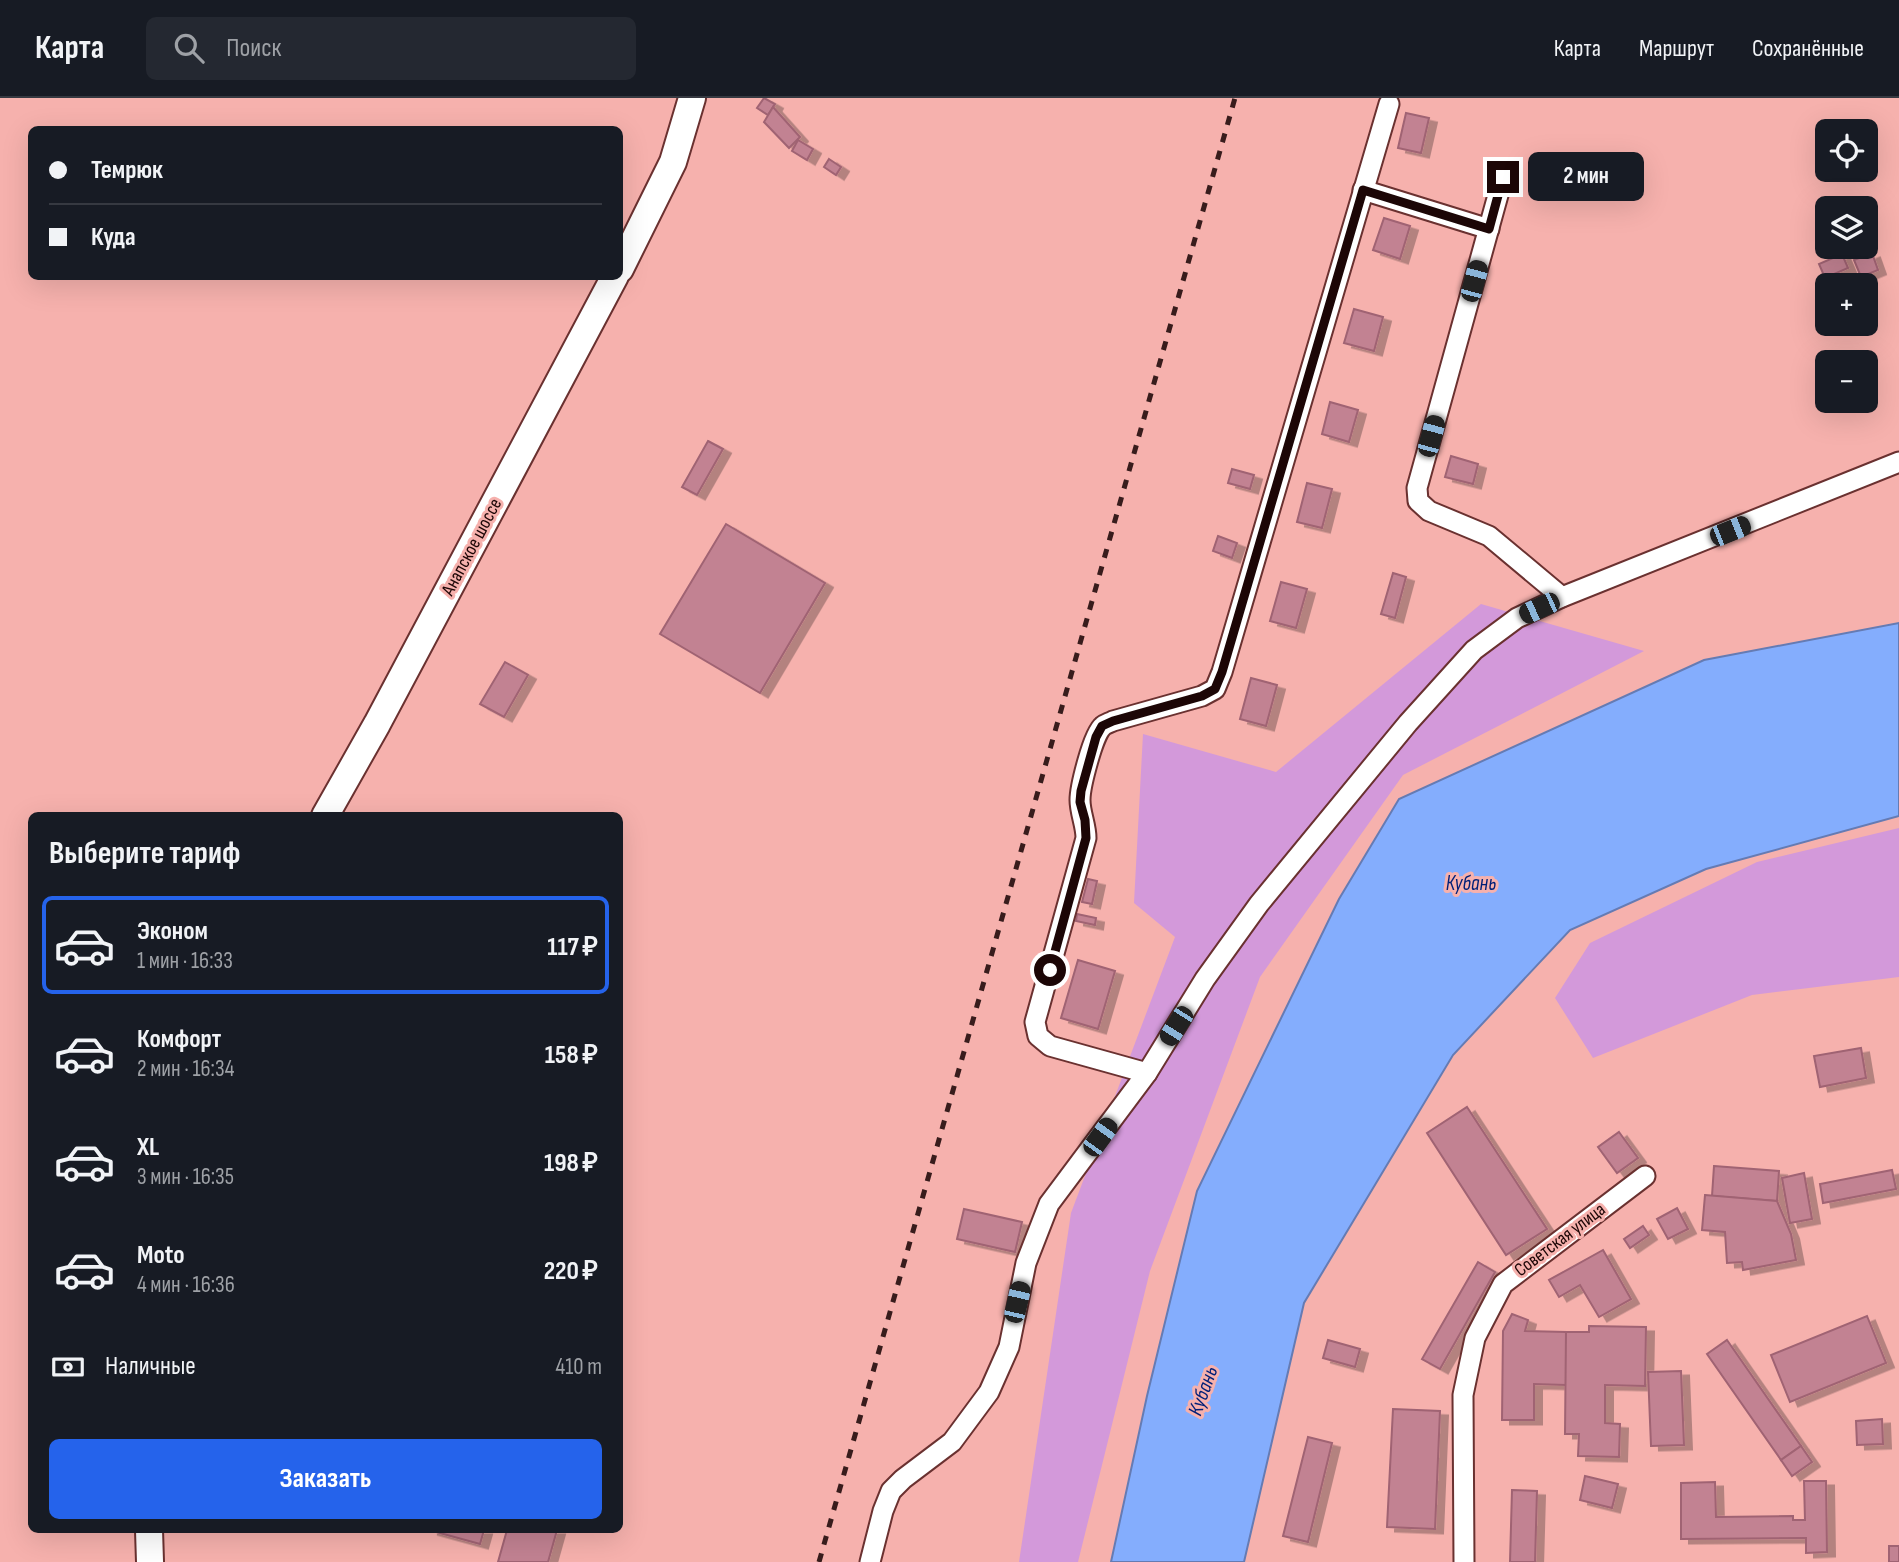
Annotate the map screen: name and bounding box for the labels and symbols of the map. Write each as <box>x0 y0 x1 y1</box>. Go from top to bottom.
callout: 2 мин <box>1528 153 1643 202</box>
route end <box>1487 161 1519 193</box>
car <box>1459 258 1490 304</box>
car <box>1416 413 1447 459</box>
street label: Анапское шоссе <box>436 494 507 600</box>
car <box>1707 513 1754 549</box>
car <box>1516 590 1563 626</box>
water label: Кубань <box>1446 871 1496 896</box>
route start <box>1034 954 1066 986</box>
car <box>1156 1003 1197 1049</box>
car <box>1080 1114 1121 1160</box>
street label: Советская улица <box>1510 1198 1610 1282</box>
car <box>1003 1279 1032 1325</box>
water label: Кубань <box>1183 1363 1223 1419</box>

